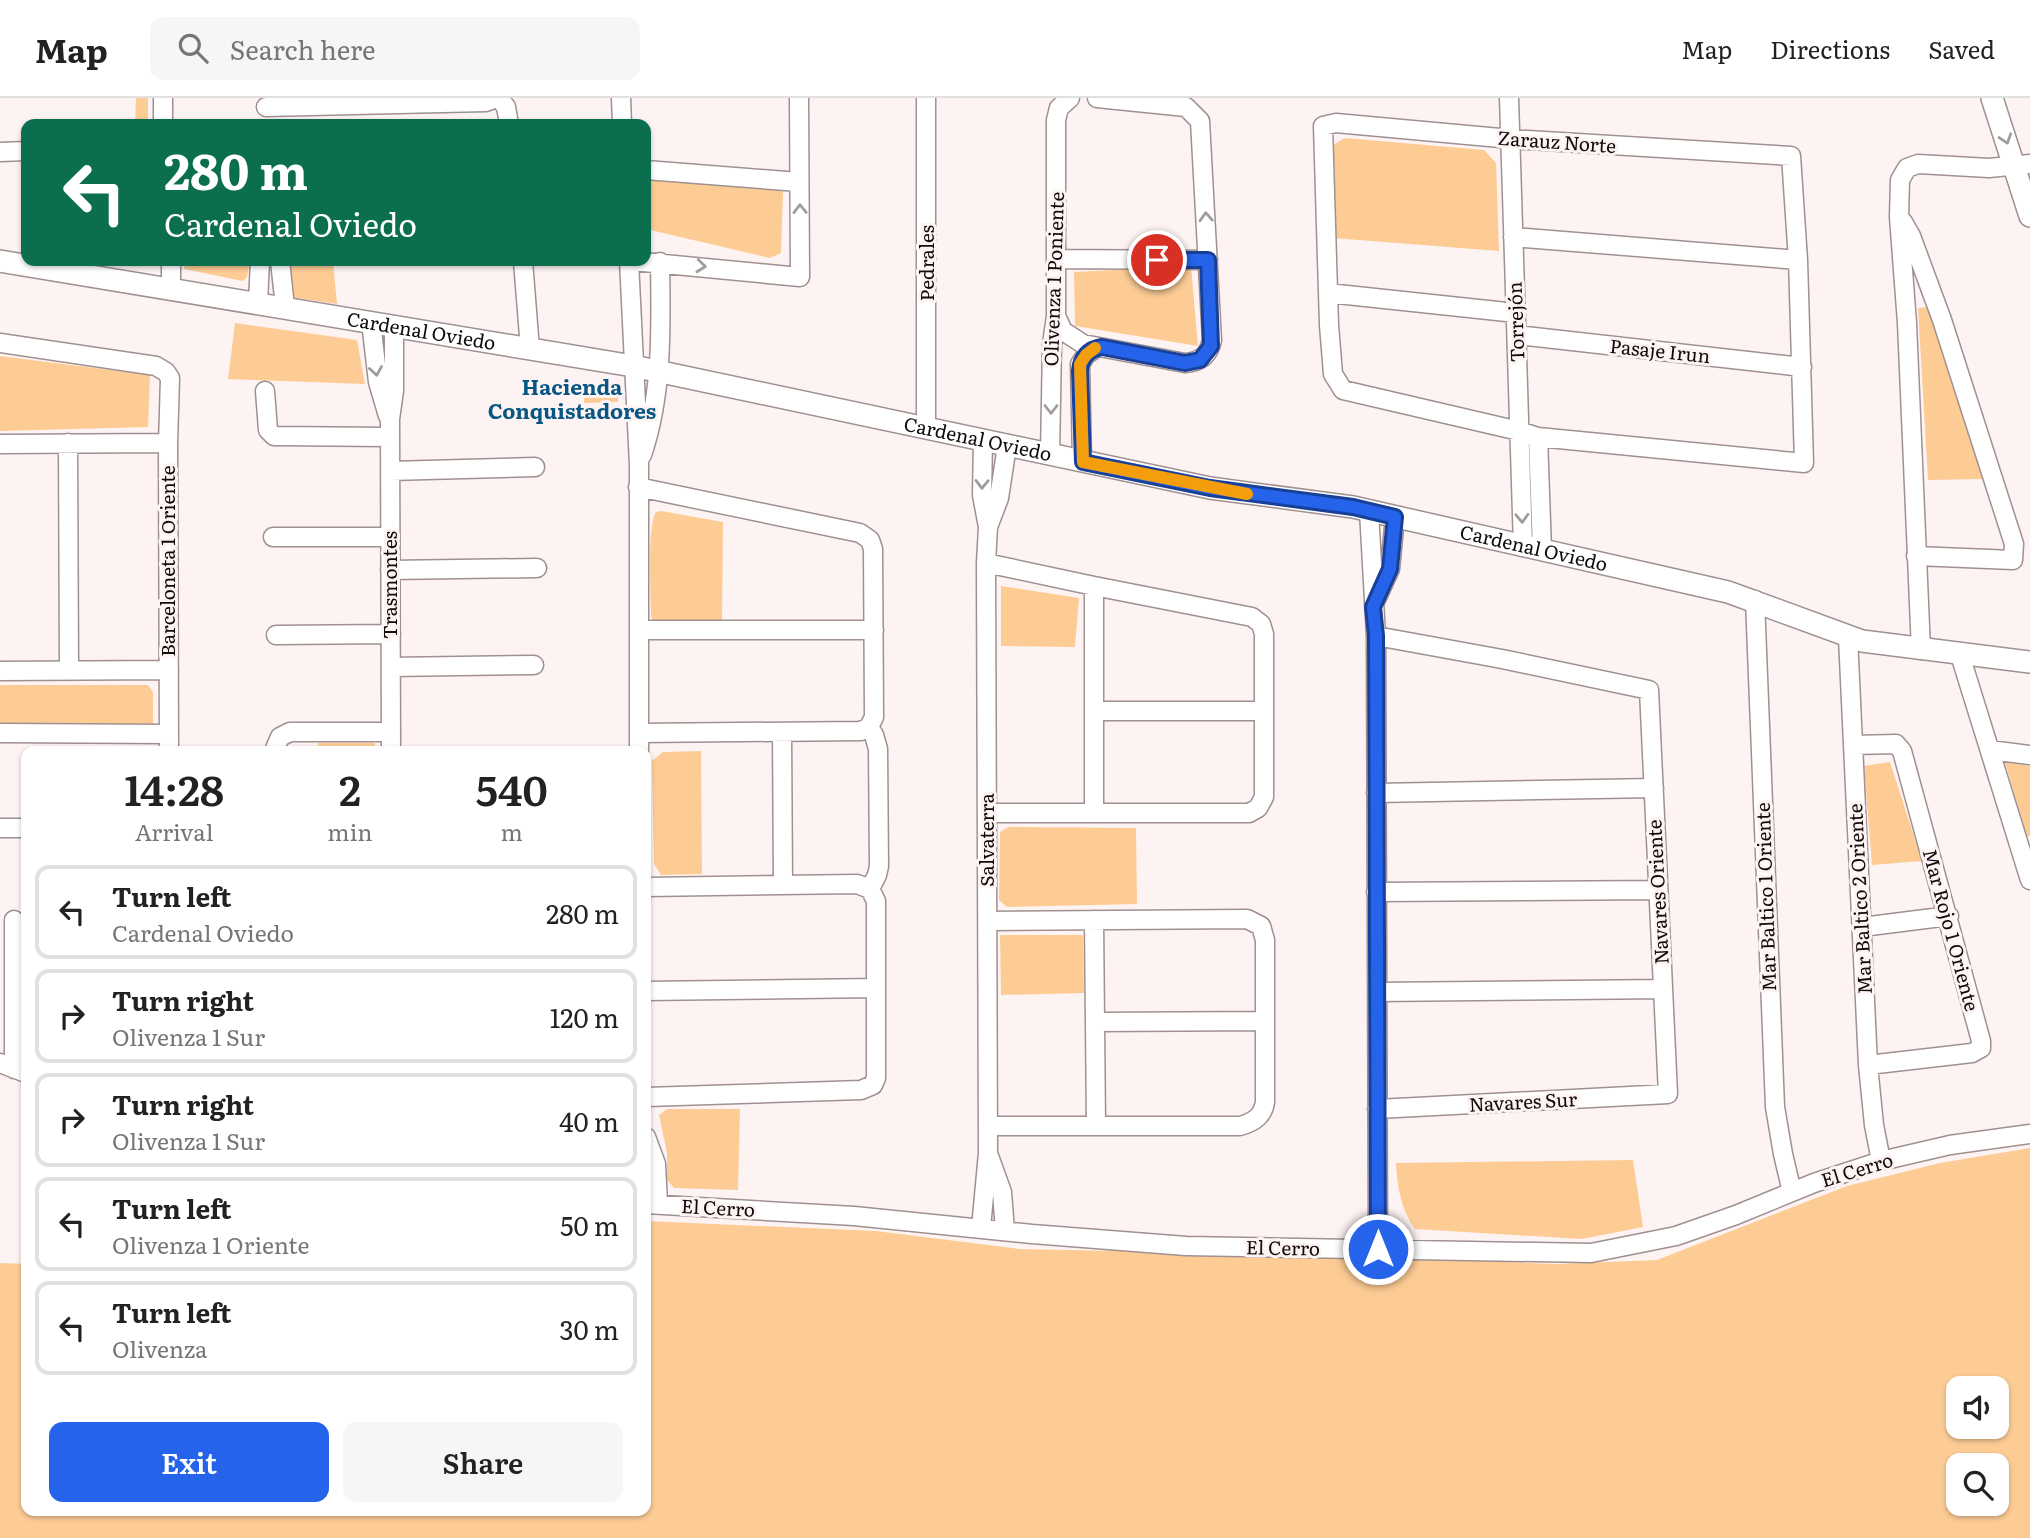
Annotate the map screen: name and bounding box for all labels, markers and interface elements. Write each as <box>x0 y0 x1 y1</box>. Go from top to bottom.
search box <box>150 17 640 80</box>
text: Map <box>35 24 108 73</box>
icon: search <box>174 29 212 67</box>
text: Search here <box>230 29 376 68</box>
text: Map <box>1681 31 1732 66</box>
text: Directions <box>1770 31 1890 66</box>
text: Saved <box>1928 31 1995 66</box>
street label: Zarauz Norte <box>1497 123 1617 159</box>
text: 280 m <box>164 132 308 205</box>
one-way arrow <box>1998 133 2012 145</box>
icon: left <box>49 147 140 238</box>
street label: Olivenza 1 Poniente <box>1036 191 1070 367</box>
text: Cardenal Oviedo <box>164 199 417 247</box>
one-way arrow <box>792 203 808 213</box>
one-way arrow <box>1199 211 1214 222</box>
street label: Pedrales <box>912 224 940 301</box>
pin <box>1127 230 1187 290</box>
icon: arrive <box>1138 241 1176 279</box>
one-way arrow <box>696 258 707 273</box>
street label: Torrejón <box>1500 281 1530 363</box>
street label: Cardenal Oviedo <box>345 304 498 356</box>
street label: Pasaje Irun <box>1608 331 1712 369</box>
one-way arrow <box>368 365 383 377</box>
district label: Hacienda Conquistadores <box>488 370 656 425</box>
one-way arrow <box>1043 404 1059 414</box>
street label: Cardenal Oviedo <box>901 409 1054 467</box>
street label: Barceloneta 1 Oriente <box>153 465 181 657</box>
one-way arrow <box>974 479 990 490</box>
one-way arrow <box>1514 512 1529 523</box>
street label: Cardenal Oviedo <box>1458 517 1610 577</box>
street label: Trasmontes <box>375 530 403 639</box>
text: 14:28 <box>124 757 224 819</box>
text: 2 <box>339 757 361 819</box>
text: 540 <box>476 757 548 819</box>
street label: Salvaterra <box>972 793 1000 887</box>
street label: Mar Baltico 1 Oriente <box>1748 802 1782 992</box>
street label: Mar Baltico 2 Oriente <box>1840 803 1878 995</box>
text: Arrival <box>135 814 213 848</box>
text: min <box>327 814 373 848</box>
text: m <box>501 814 523 848</box>
street label: Navares Oriente <box>1639 819 1675 965</box>
street label: Mar Rojo 1 Oriente <box>1917 845 1987 1014</box>
text: Turn left <box>112 876 231 915</box>
icon: left <box>53 893 91 931</box>
text: 280 m <box>546 893 619 932</box>
text: Cardenal Oviedo <box>112 915 294 949</box>
text: Turn right <box>112 980 254 1019</box>
icon: right <box>53 997 91 1035</box>
text: 120 m <box>550 997 619 1036</box>
text: Olivenza 1 Sur <box>112 1019 265 1053</box>
text: Turn right <box>112 1084 254 1123</box>
street label: Navares Sur <box>1468 1084 1578 1118</box>
icon: right <box>53 1101 91 1139</box>
text: 40 m <box>559 1101 619 1140</box>
text: Olivenza 1 Sur <box>112 1123 265 1157</box>
street label: El Cerro <box>1817 1145 1896 1193</box>
text: Turn left <box>112 1188 231 1227</box>
street label: El Cerro <box>680 1191 756 1223</box>
icon: left <box>53 1205 91 1243</box>
text: 50 m <box>560 1205 619 1244</box>
position arrow <box>1341 1212 1415 1286</box>
text: Olivenza 1 Oriente <box>112 1227 309 1261</box>
street label: El Cerro <box>1246 1232 1320 1262</box>
text: Turn left <box>112 1292 231 1331</box>
icon: left <box>53 1309 91 1347</box>
text: 30 m <box>559 1309 619 1348</box>
text: Olivenza <box>112 1331 207 1365</box>
map controls <box>1946 1376 2009 1516</box>
button: sound <box>1946 1376 2009 1439</box>
button: Exit <box>49 1422 329 1502</box>
button: Share <box>343 1422 623 1502</box>
button: search <box>1946 1453 2009 1516</box>

